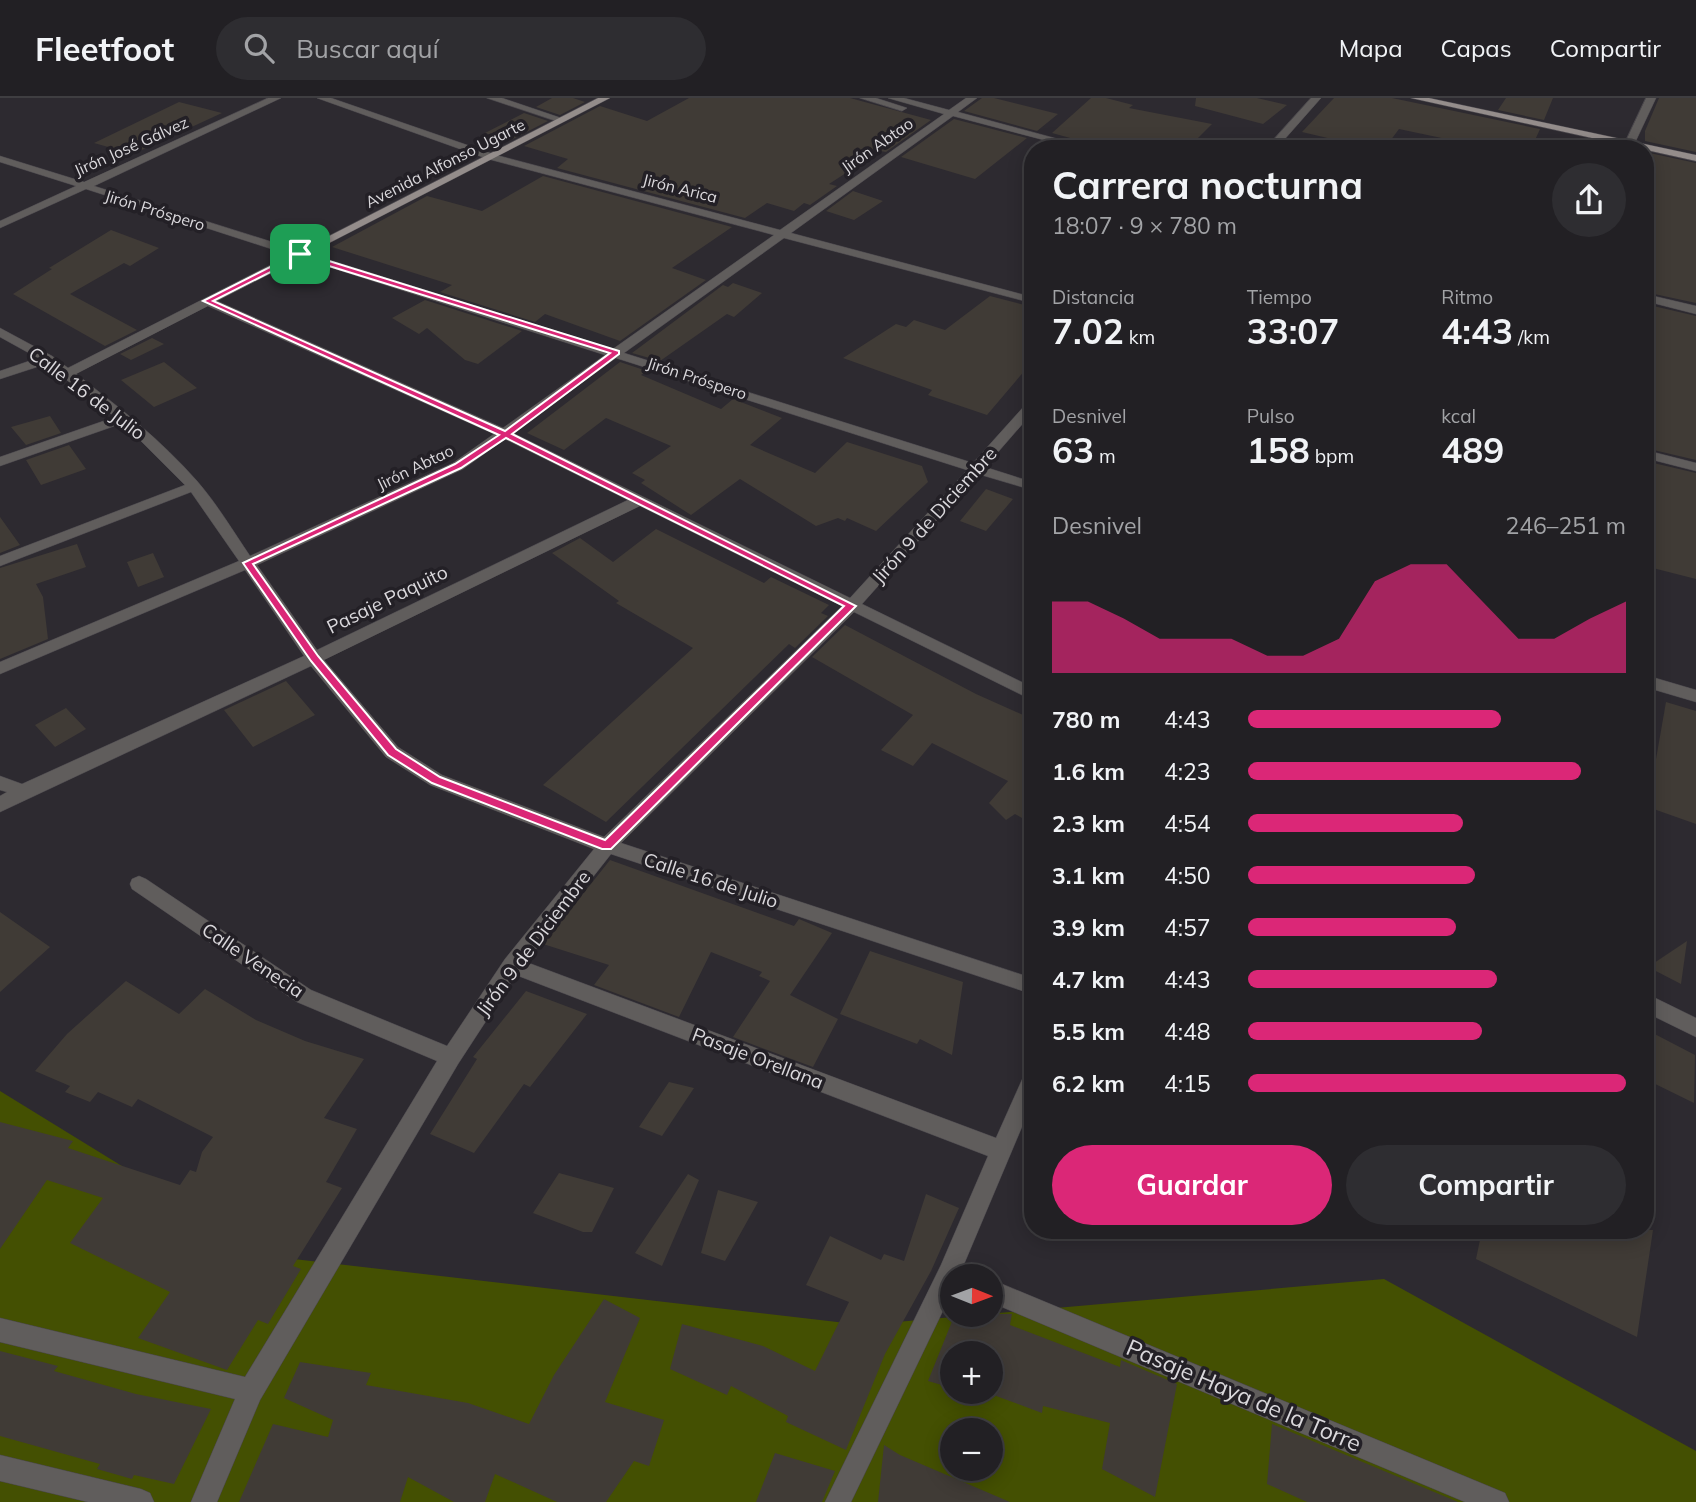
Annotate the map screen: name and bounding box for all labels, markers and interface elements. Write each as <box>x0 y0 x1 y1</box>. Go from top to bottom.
search box <box>216 17 706 80</box>
text: Fleetfoot <box>35 28 174 69</box>
icon: search <box>240 29 278 67</box>
text: Buscar aquí <box>296 32 439 65</box>
text: Mapa <box>1339 33 1403 63</box>
text: Capas <box>1441 33 1512 63</box>
text: Compartir <box>1550 33 1661 63</box>
street label: Jirón José Gálvez <box>71 112 191 180</box>
street label: Jirón Abtao <box>837 113 917 177</box>
street label: Avenida Alfonso Ugarte <box>362 114 528 212</box>
text: Carrera nocturna <box>1052 161 1363 209</box>
button: share <box>1552 163 1626 237</box>
street label: Jirón Arica <box>641 169 719 207</box>
street label: Jirón Próspero <box>103 185 207 235</box>
text: 18:07 · 9 × 780 m <box>1052 211 1237 240</box>
pin <box>270 224 330 284</box>
icon: arrive <box>281 235 319 273</box>
text: Distancia <box>1052 285 1135 309</box>
text: Tiempo <box>1247 285 1312 309</box>
text: Ritmo <box>1441 285 1493 309</box>
text: 7.02 <box>1052 309 1124 353</box>
text: 33:07 <box>1247 309 1339 353</box>
text: 4:43 <box>1441 309 1513 353</box>
text: km <box>1124 325 1155 349</box>
text: /km <box>1513 325 1550 349</box>
street label: Calle 16 de Julio <box>24 341 150 445</box>
street label: Jirón Próspero <box>645 352 749 404</box>
text: Desnivel <box>1052 404 1126 428</box>
text: Pulso <box>1247 404 1295 428</box>
text: kcal <box>1441 404 1476 428</box>
text: 63 <box>1052 428 1094 472</box>
text: 158 <box>1247 428 1310 472</box>
text: 489 <box>1441 428 1504 472</box>
street label: Jirón Abtao <box>373 440 457 494</box>
street label: Jirón 9 de Diciembre <box>866 442 1002 588</box>
text: m <box>1094 444 1116 468</box>
text: bpm <box>1310 444 1354 468</box>
text: Desnivel <box>1052 511 1142 540</box>
text: 246–251 m <box>1505 511 1626 540</box>
street label: Pasaje Paquito <box>323 559 451 639</box>
text: 780 m <box>1052 705 1120 734</box>
text: 4:43 <box>1164 705 1211 734</box>
text: 1.6 km <box>1052 757 1125 786</box>
text: 4:23 <box>1164 757 1211 786</box>
text: 2.3 km <box>1052 809 1125 838</box>
text: 4:54 <box>1164 809 1211 838</box>
street label: Calle 16 de Julio <box>641 847 781 913</box>
text: 3.1 km <box>1052 861 1125 890</box>
text: 4:50 <box>1164 861 1211 890</box>
street label: Jirón 9 de Diciembre <box>471 866 595 1020</box>
text: 3.9 km <box>1052 913 1125 942</box>
text: 4:57 <box>1164 913 1211 942</box>
street label: Calle Venecia <box>197 917 309 1003</box>
text: 4.7 km <box>1052 965 1125 994</box>
text: 4:43 <box>1164 965 1211 994</box>
text: 5.5 km <box>1052 1017 1125 1046</box>
text: 4:48 <box>1164 1017 1211 1046</box>
street label: Pasaje Orellana <box>689 1022 827 1094</box>
text: 6.2 km <box>1052 1069 1125 1098</box>
text: 4:15 <box>1164 1069 1211 1098</box>
button: Guardar <box>1052 1145 1332 1225</box>
button: Compartir <box>1346 1145 1626 1225</box>
north arrow <box>940 1264 1003 1326</box>
map controls <box>940 1264 1003 1481</box>
street label: Pasaje Haya de la Torre <box>1122 1332 1366 1458</box>
button: + <box>940 1341 1003 1404</box>
button: − <box>940 1418 1003 1481</box>

